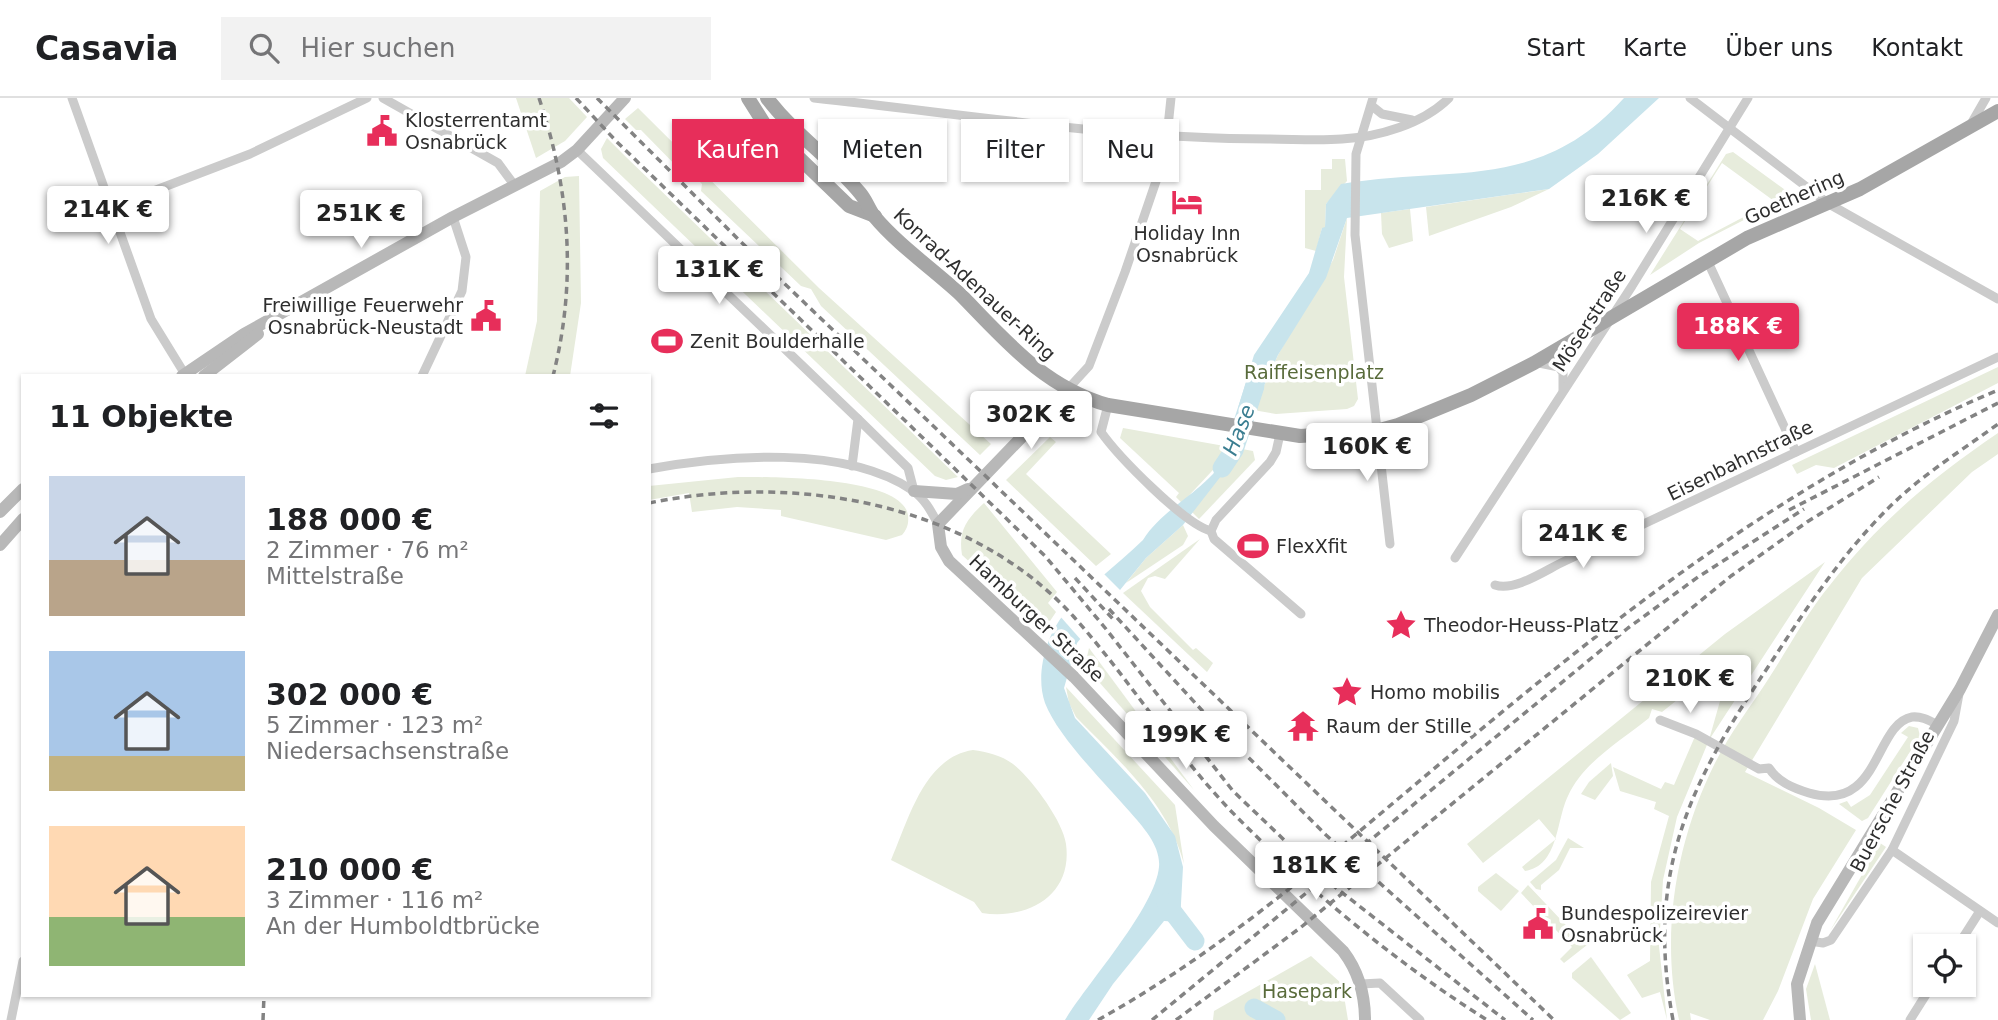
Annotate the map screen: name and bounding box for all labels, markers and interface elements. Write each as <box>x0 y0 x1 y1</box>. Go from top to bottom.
search box <box>221 17 711 80</box>
text: Casavia <box>35 29 179 68</box>
icon: search <box>245 29 283 67</box>
text: Hier suchen <box>301 33 456 63</box>
text: Start <box>1526 34 1585 62</box>
text: Karte <box>1623 34 1687 62</box>
text: Über uns <box>1725 34 1833 62</box>
text: Kontakt <box>1871 34 1963 62</box>
place label: Klosterrentamt Osnabrück <box>405 109 547 153</box>
public building icon: Klosterrentamt Osnabrück <box>365 114 399 148</box>
chip: Kaufen <box>672 119 804 182</box>
chip: Mieten <box>818 119 947 182</box>
chip: Filter <box>961 119 1069 182</box>
chip: Neu <box>1083 119 1179 182</box>
street label: Goethering <box>1741 165 1847 229</box>
pin: 216K € <box>1589 176 1703 235</box>
hotel icon: Holiday Inn Osnabrück <box>1170 185 1204 219</box>
text: 216K € <box>1601 185 1691 211</box>
pin: 214K € <box>51 186 165 246</box>
pin: 251K € <box>304 190 418 250</box>
text: 214K € <box>63 196 153 222</box>
text: 251K € <box>316 200 406 226</box>
street label: Konrad-Adenauer-Ring <box>890 203 1060 365</box>
place label: Holiday Inn Osnabrück <box>1133 222 1241 266</box>
pin: 131K € <box>662 246 776 306</box>
text: 131K € <box>674 256 764 282</box>
street label: Möserstraße <box>1548 265 1630 375</box>
place label: Freiwillige Feuerwehr Osnabrück-Neustadt <box>262 294 463 338</box>
public building icon: Freiwillige Feuerwehr Osnabrück-Neustadt <box>469 299 503 333</box>
pin: 188K € <box>1681 303 1795 363</box>
text: 188K € <box>1693 313 1783 339</box>
sports icon: Zenit Boulderhalle <box>650 324 684 358</box>
place label: Zenit Boulderhalle <box>690 330 865 352</box>
park label: Raiffeisenplatz <box>1244 361 1384 383</box>
pin: 302K € <box>974 392 1088 451</box>
icon: filters <box>585 397 623 435</box>
text: 11 Objekte <box>49 399 233 434</box>
text: 302K € <box>986 401 1076 427</box>
water label: Hase <box>1218 401 1260 459</box>
street label: Eisenbahnstraße <box>1664 415 1816 505</box>
pin: 160K € <box>1310 424 1424 483</box>
text: 160K € <box>1322 433 1412 459</box>
text: 188 000 € <box>266 502 433 537</box>
icon: home <box>105 504 189 588</box>
pin: 241K € <box>1526 510 1640 570</box>
text: 241K € <box>1538 520 1628 546</box>
sports icon: FlexXfit <box>1236 529 1270 563</box>
place label: FlexXfit <box>1276 535 1347 557</box>
text: 2 Zimmer · 76 m² <box>266 537 469 563</box>
street label: Hamburger Straße <box>965 550 1109 686</box>
text: Mittelstraße <box>266 563 404 589</box>
place icon: Theodor-Heuss-Platz <box>1384 608 1418 642</box>
place label: Theodor-Heuss-Platz <box>1423 614 1619 636</box>
pin: 210K € <box>1633 656 1747 715</box>
text: 210K € <box>1645 665 1735 691</box>
place icon: Homo mobilis <box>1330 675 1364 709</box>
text: 302 000 € <box>266 677 433 712</box>
icon: home <box>105 679 189 763</box>
place label: Homo mobilis <box>1370 681 1500 703</box>
temple icon: Raum der Stille <box>1286 709 1320 743</box>
text: 5 Zimmer · 123 m² <box>266 712 483 738</box>
pin: 199K € <box>1129 712 1243 771</box>
place label: Raum der Stille <box>1326 715 1472 737</box>
text: 199K € <box>1141 721 1231 747</box>
street label: Buersche Straße <box>1845 726 1939 876</box>
text: Niedersachsenstraße <box>266 738 509 764</box>
pin: 181K € <box>1259 842 1373 902</box>
text: 210 000 € <box>266 852 433 887</box>
text: 181K € <box>1271 852 1361 878</box>
icon: home <box>105 854 189 938</box>
text: 3 Zimmer · 116 m² <box>266 887 483 913</box>
place label: Bundespolizeirevier Osnabrück <box>1561 902 1748 946</box>
public building icon: Bundespolizeirevier Osnabrück <box>1521 907 1555 941</box>
text: An der Humboldtbrücke <box>266 913 540 939</box>
map controls <box>1913 934 1976 997</box>
button: locate <box>1913 934 1976 997</box>
park label: Hasepark <box>1262 980 1352 1002</box>

